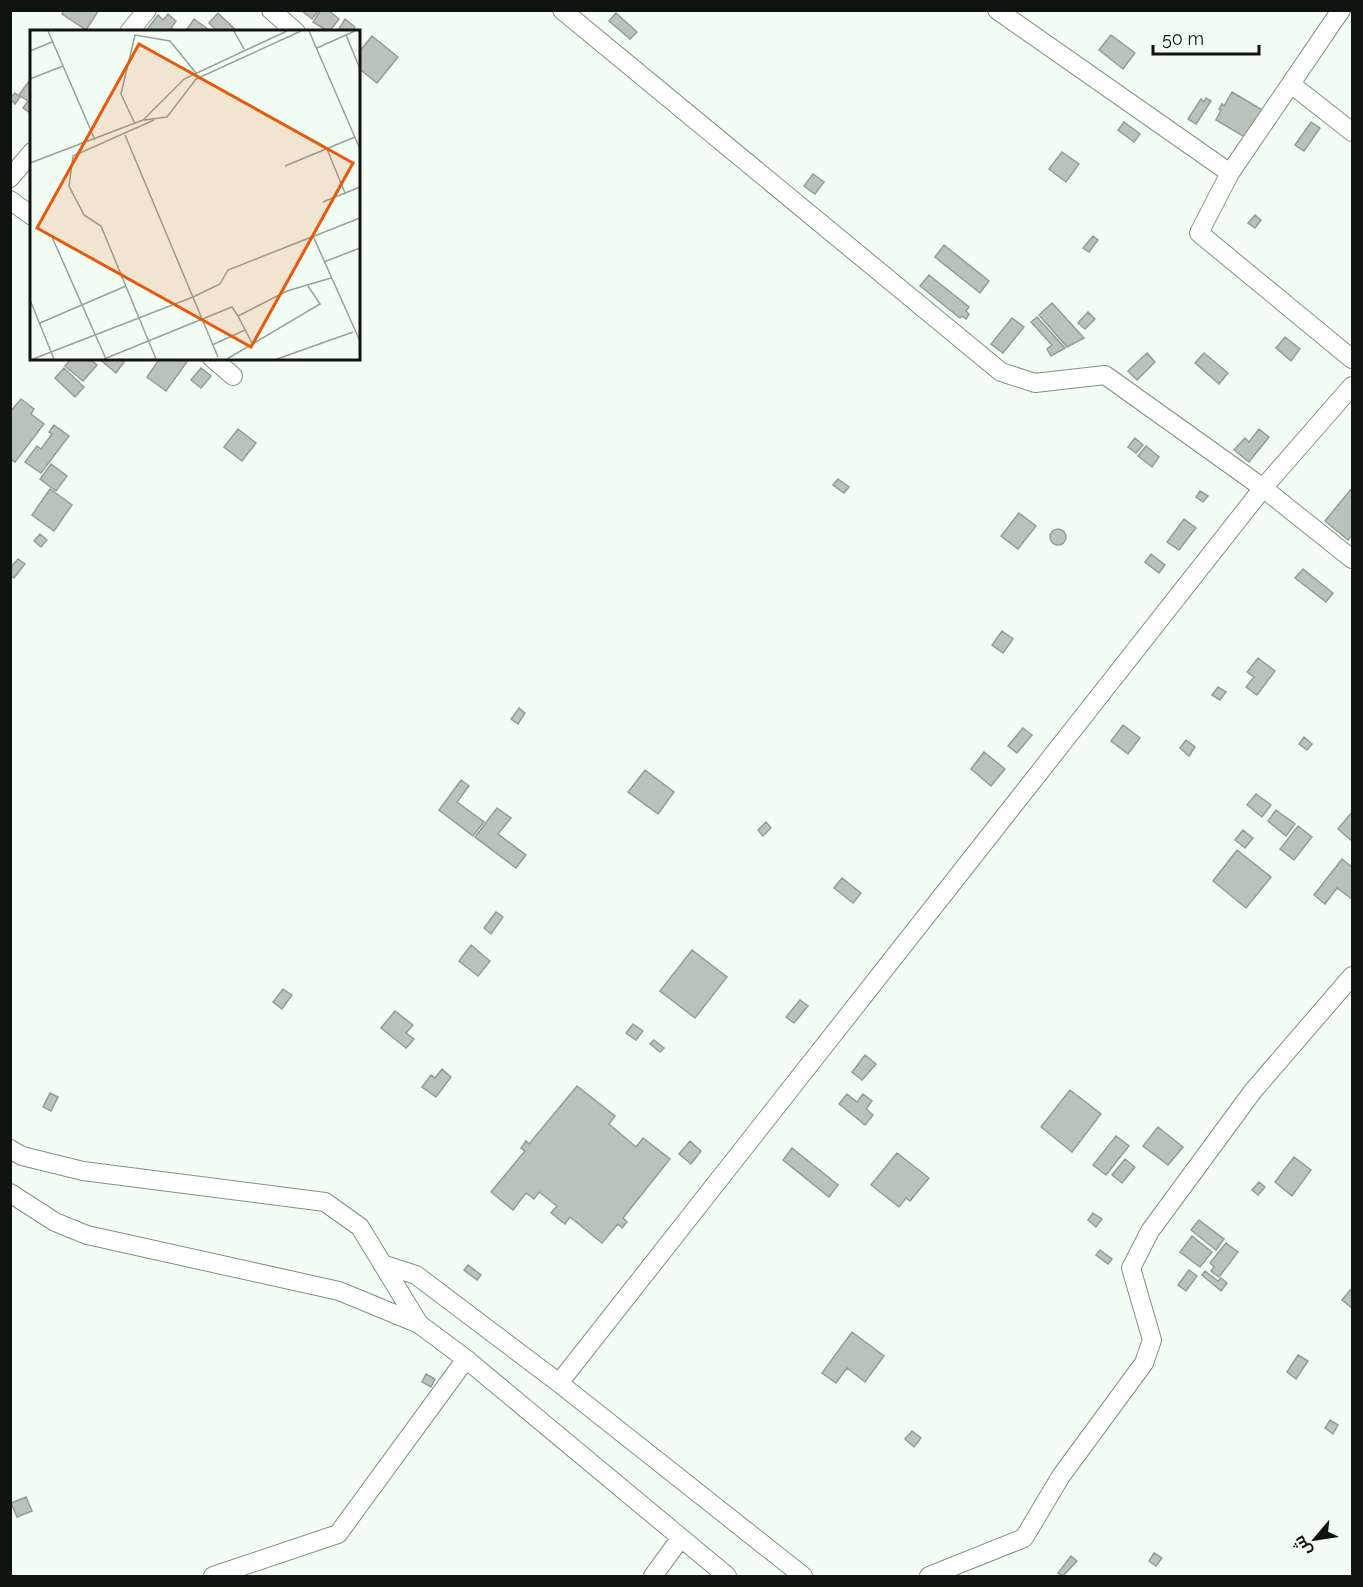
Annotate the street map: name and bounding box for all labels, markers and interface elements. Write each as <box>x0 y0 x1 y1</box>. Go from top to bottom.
scale bar <box>1153 18 1260 56</box>
text: 50 m <box>1162 28 1204 49</box>
inset map <box>30 30 360 360</box>
north arrow <box>1285 1509 1345 1569</box>
text: ش <box>1289 1532 1316 1560</box>

